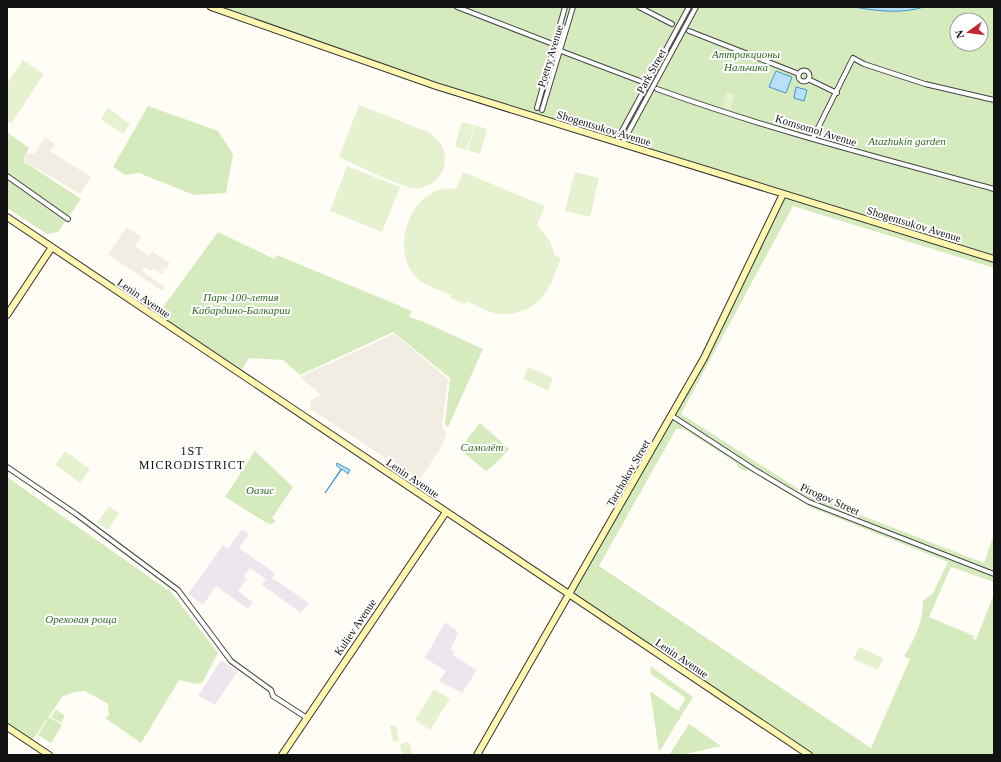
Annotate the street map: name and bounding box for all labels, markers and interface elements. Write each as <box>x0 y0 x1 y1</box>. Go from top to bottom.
north arrow <box>949 12 989 52</box>
street label: Poetry Avenue <box>535 23 565 88</box>
text: N <box>953 29 966 40</box>
street label: Park Street <box>634 47 668 95</box>
park label: Аттракционы Нальчика <box>711 48 781 73</box>
street label: Shogentsukov Avenue <box>555 108 653 148</box>
street label: Komsomol Avenue <box>774 112 858 148</box>
park label: Atazhukin garden <box>867 135 946 147</box>
street label: Shogentsukov Avenue <box>865 204 963 244</box>
street label: Lenin Avenue <box>115 276 173 320</box>
park label: Парк 100-летия Кабардино-Балкарии <box>191 291 291 316</box>
street label: Tarchokov Street <box>604 437 652 509</box>
park label: Самолёт <box>461 441 503 453</box>
district label: 1ST MICRODISTRICT <box>139 444 245 472</box>
street label: Lenin Avenue <box>384 456 442 500</box>
street label: Pirogov Street <box>799 481 861 517</box>
park label: Оазис <box>246 484 274 496</box>
street label: Kuliev Avenue <box>332 596 378 657</box>
park label: Ореховая роща <box>45 613 117 625</box>
street label: Lenin Avenue <box>653 636 711 680</box>

